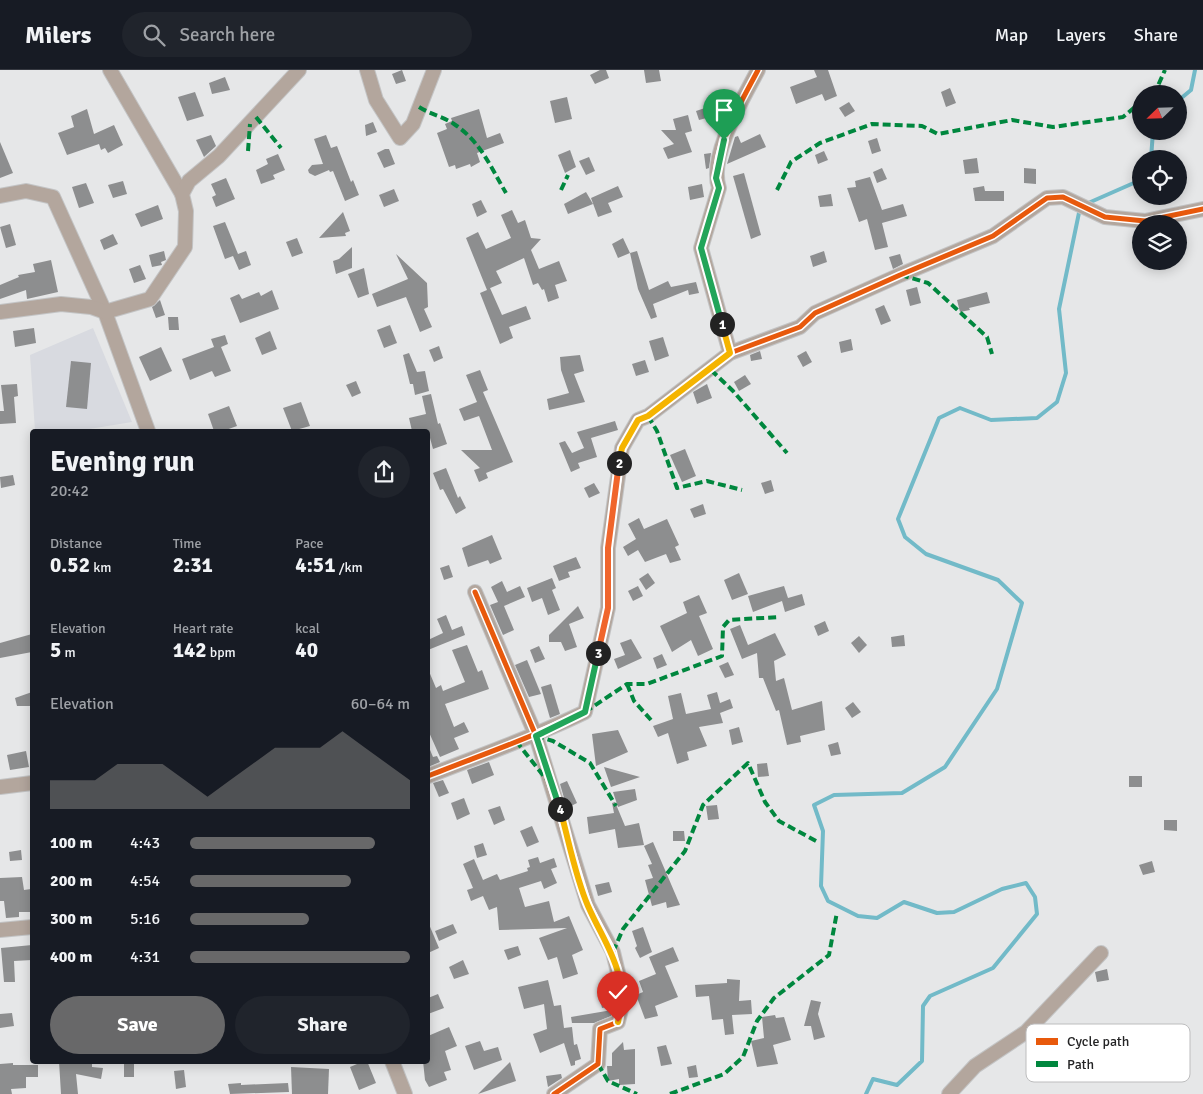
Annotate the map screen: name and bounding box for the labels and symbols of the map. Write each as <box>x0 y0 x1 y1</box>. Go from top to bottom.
north arrow <box>1132 85 1188 140</box>
pin <box>703 89 745 140</box>
pin: 1 <box>710 312 734 336</box>
pin: 2 <box>606 450 632 476</box>
pin: 3 <box>586 640 610 666</box>
pin: 4 <box>548 796 572 822</box>
pin <box>597 971 639 1022</box>
legend <box>1026 1024 1190 1082</box>
text: Cycle path <box>1067 1033 1129 1050</box>
text: Path <box>1067 1056 1094 1073</box>

